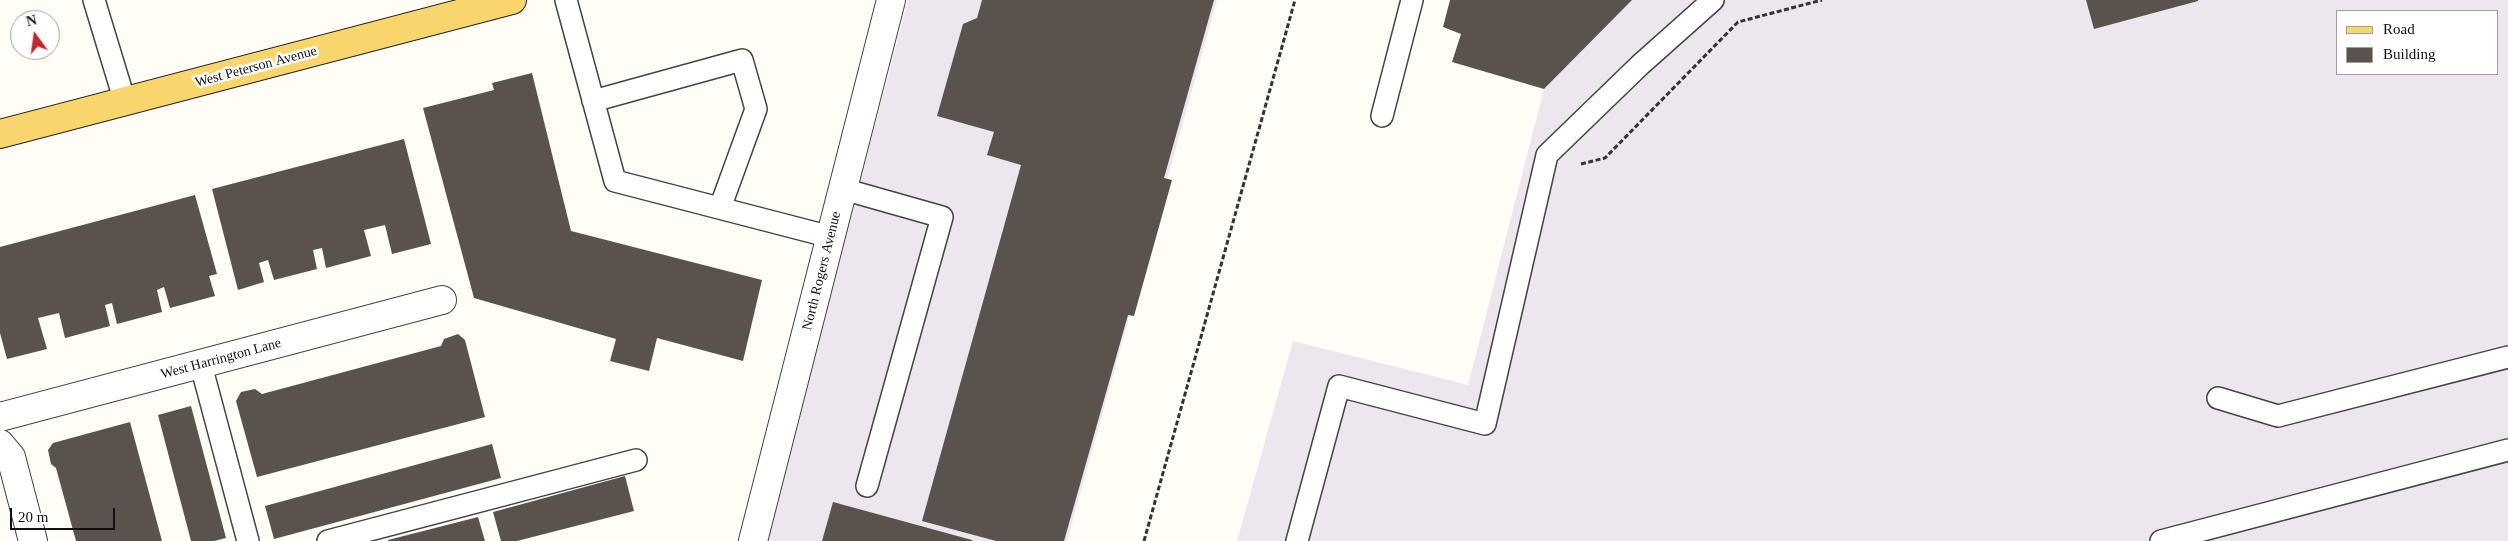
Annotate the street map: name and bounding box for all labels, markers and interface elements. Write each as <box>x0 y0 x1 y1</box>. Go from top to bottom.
north arrow <box>10 10 60 60</box>
legend <box>2336 10 2498 75</box>
text: N <box>25 12 38 29</box>
text: Road <box>2383 21 2415 37</box>
street label: West Peterson Avenue <box>193 43 319 91</box>
text: Building <box>2383 46 2436 62</box>
street label: North Rogers Avenue <box>799 210 845 332</box>
street label: West Harrington Lane <box>159 335 283 383</box>
scale bar <box>12 498 118 530</box>
text: 20 m <box>18 509 48 525</box>

